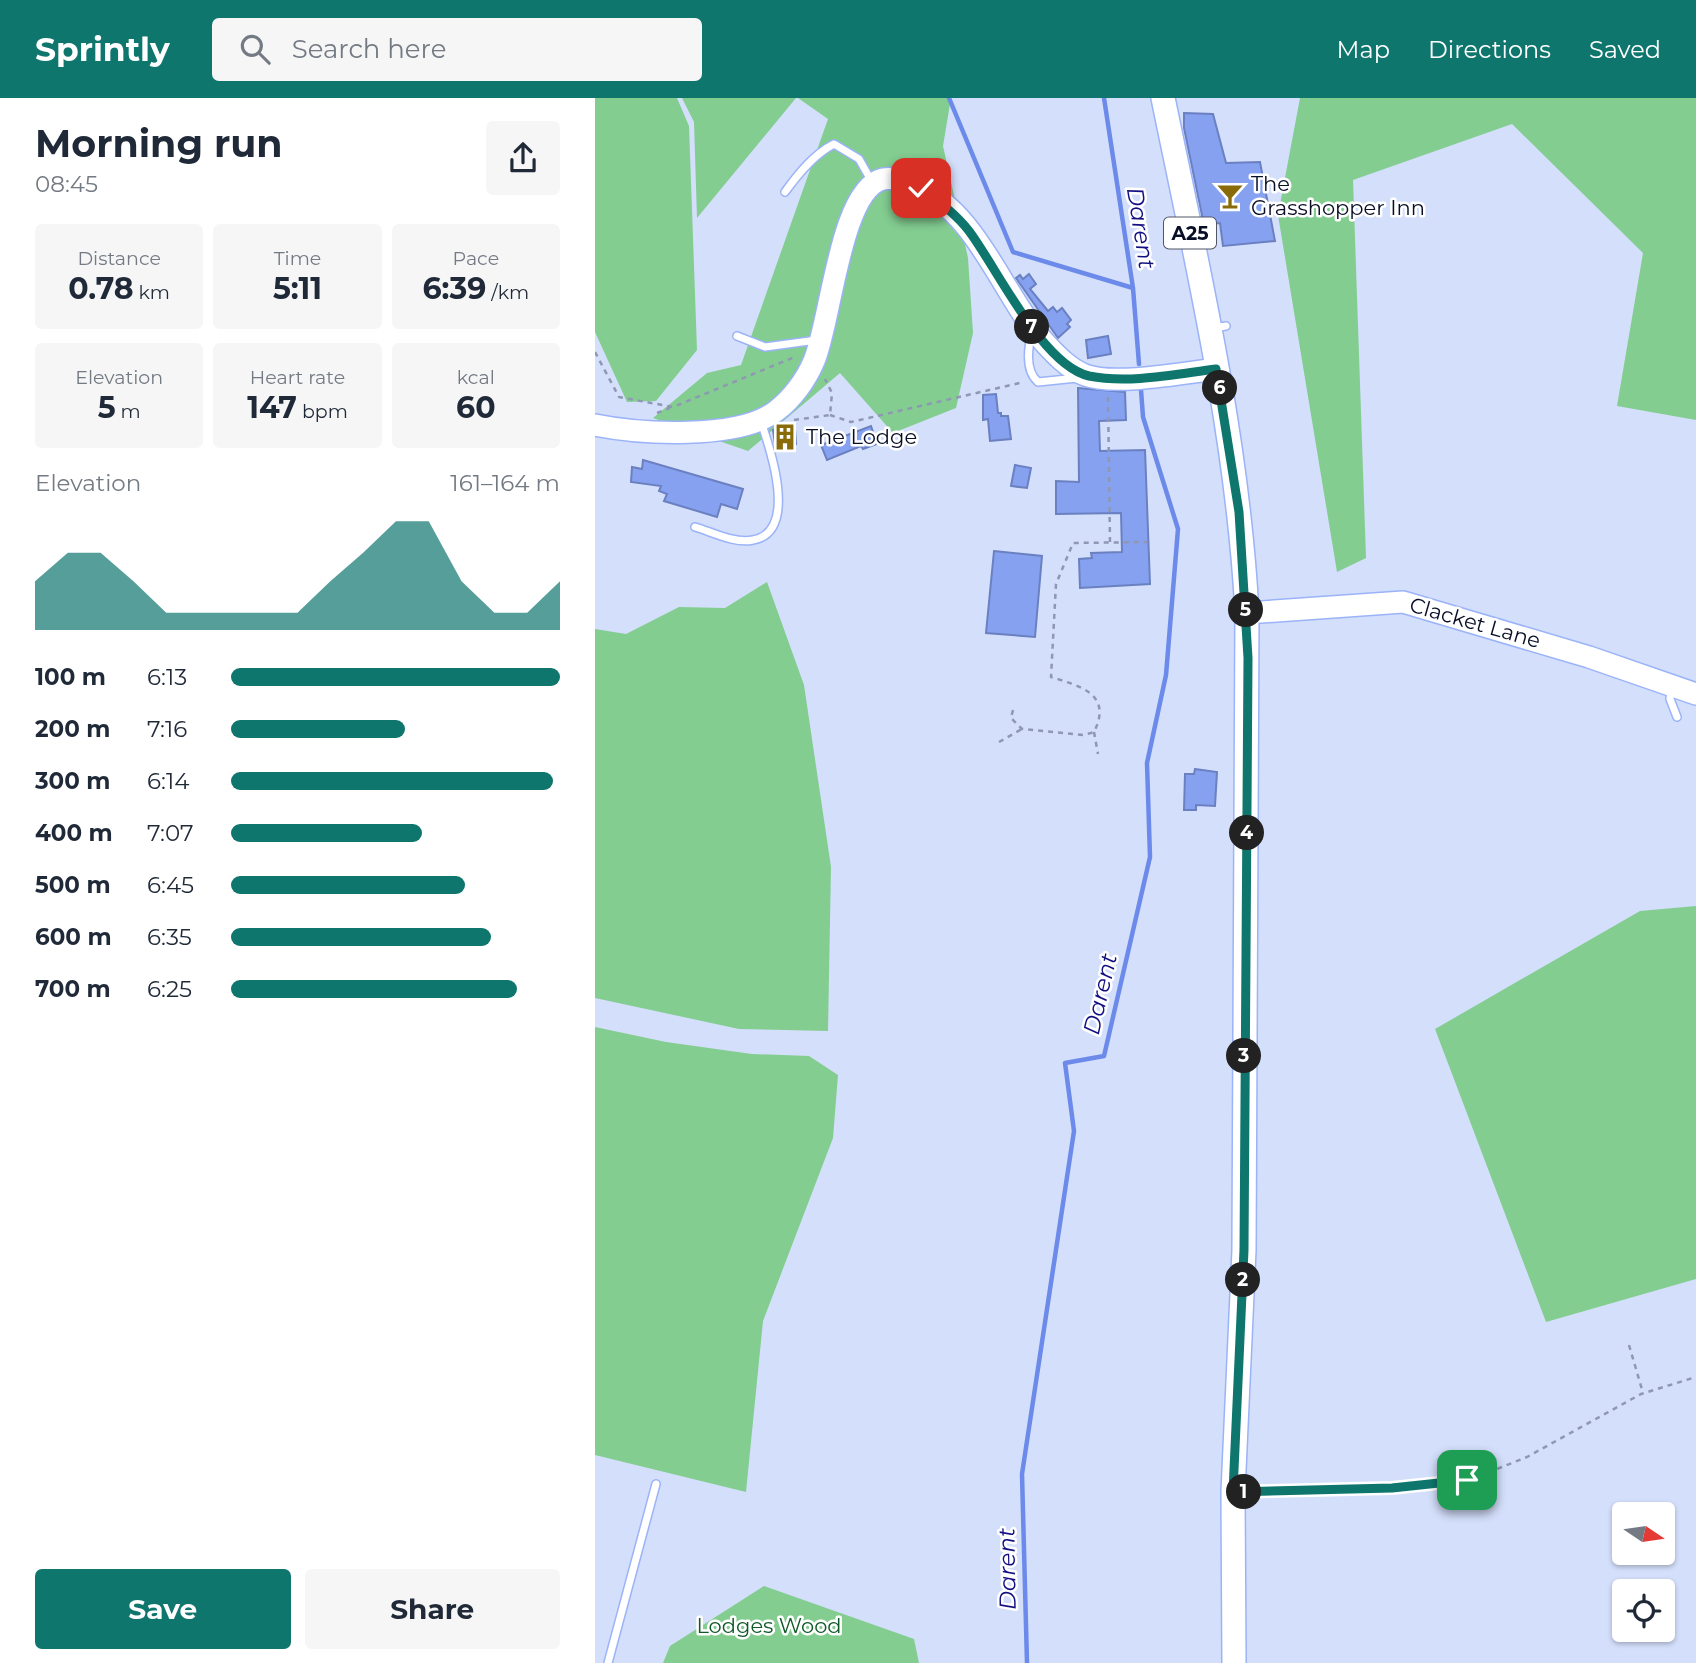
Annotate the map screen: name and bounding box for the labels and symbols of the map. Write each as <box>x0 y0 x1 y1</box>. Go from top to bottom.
pin <box>891 158 951 218</box>
place label: The Grasshopper Inn <box>1251 171 1425 220</box>
bar icon: The Grasshopper Inn <box>1215 181 1245 211</box>
water label: Darent <box>1121 185 1161 271</box>
road number: A25 <box>1164 217 1216 248</box>
pin: 7 <box>1015 310 1049 344</box>
pin: 6 <box>1203 370 1237 406</box>
building icon: The Lodge <box>770 422 800 452</box>
place label: The Lodge <box>806 424 917 449</box>
pin: 5 <box>1229 592 1263 628</box>
street label: Clacket Lane <box>1407 592 1543 653</box>
pin: 4 <box>1229 816 1265 850</box>
water label: Darent <box>1077 950 1123 1037</box>
pin: 3 <box>1227 1038 1261 1074</box>
pin: 2 <box>1225 1262 1261 1298</box>
pin <box>1437 1450 1497 1510</box>
pin: 1 <box>1227 1474 1261 1510</box>
north arrow <box>1612 1502 1675 1564</box>
water label: Darent <box>992 1527 1022 1610</box>
park label: Lodges Wood <box>696 1613 842 1638</box>

